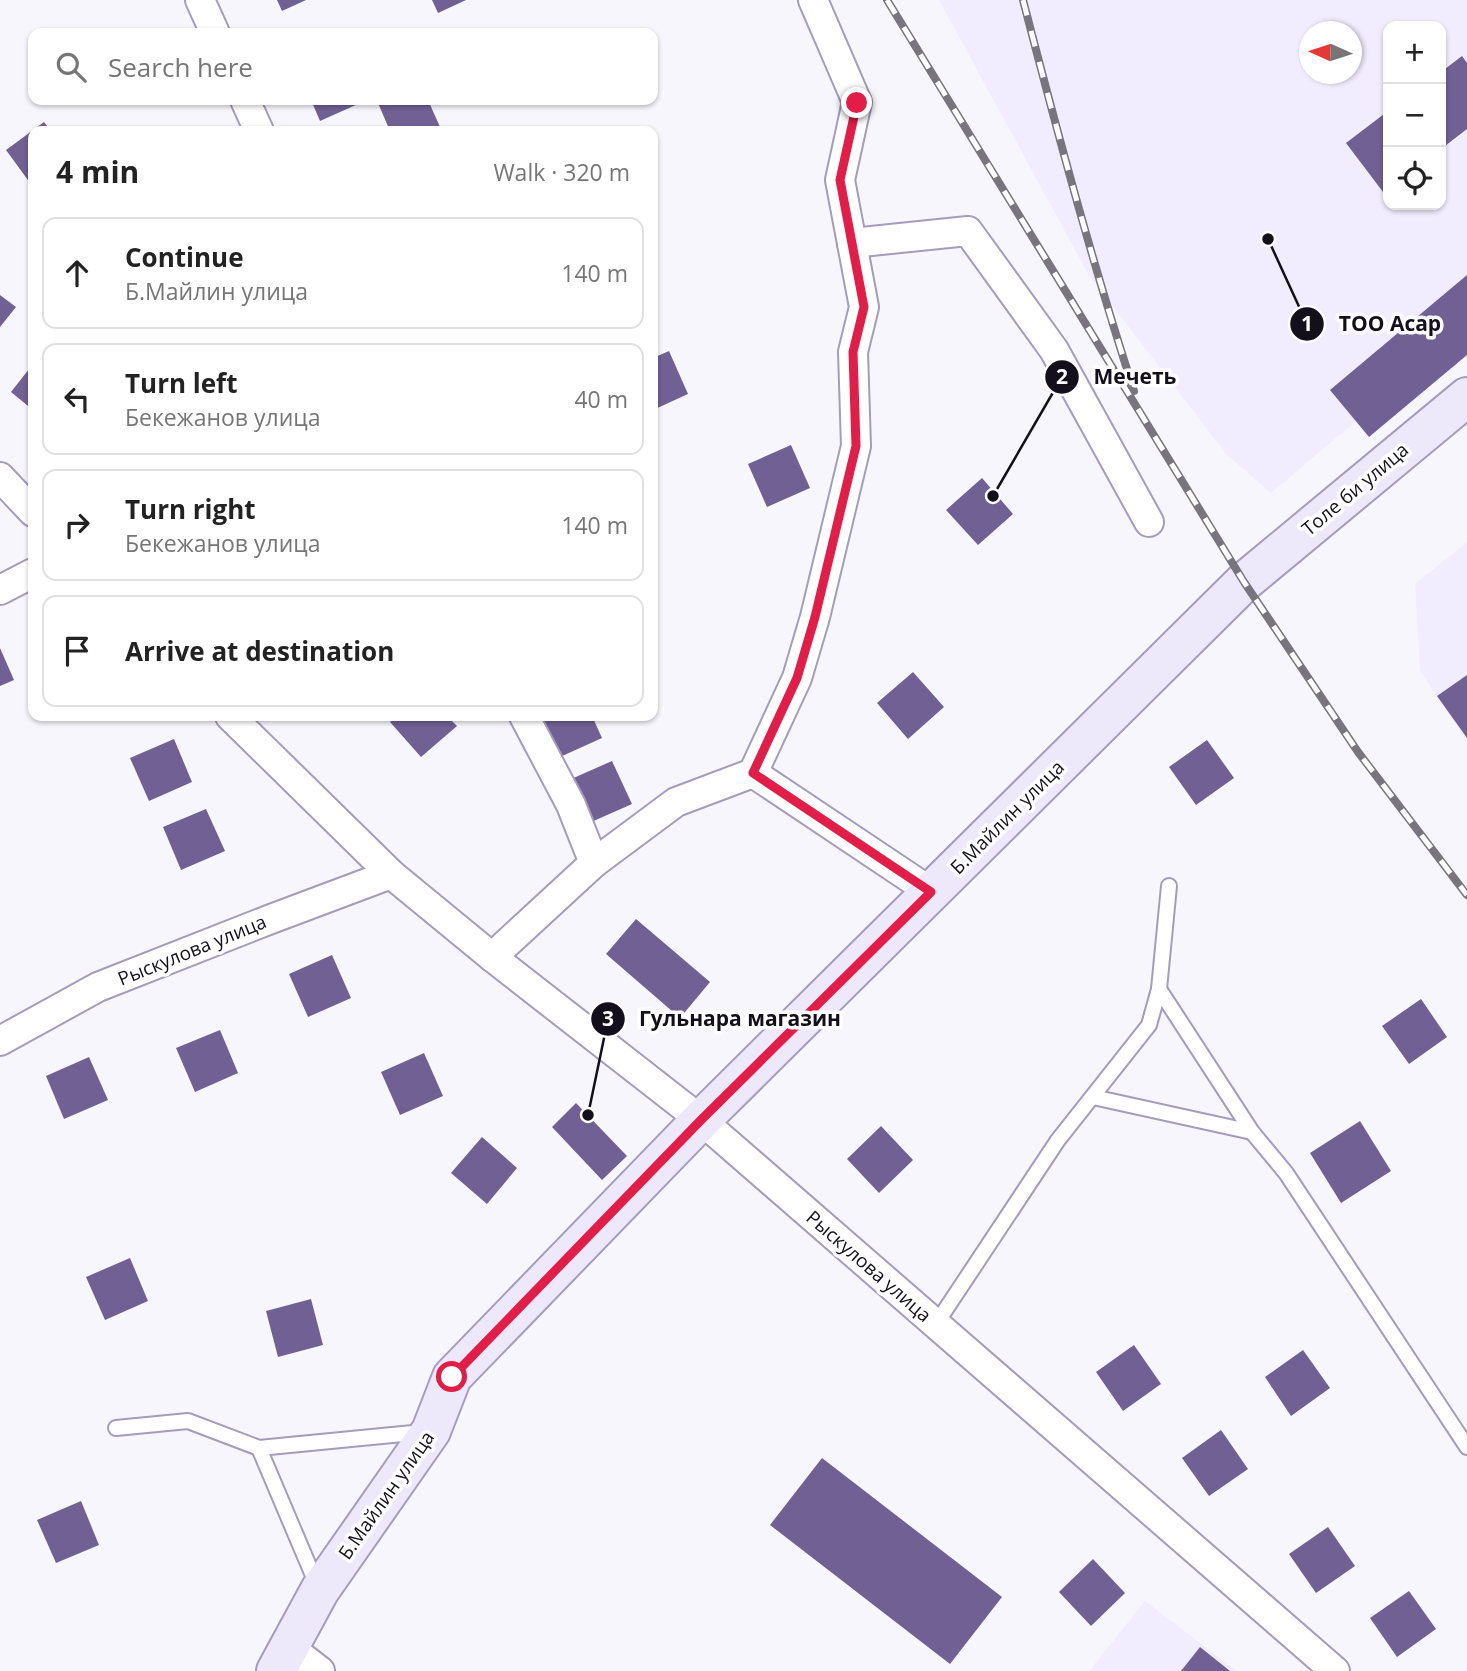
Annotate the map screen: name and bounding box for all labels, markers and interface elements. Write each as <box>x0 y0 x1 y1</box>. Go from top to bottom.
north arrow <box>1299 21 1362 84</box>
map controls <box>1383 21 1446 210</box>
button: + <box>1383 21 1446 84</box>
search box <box>28 28 658 105</box>
icon: search <box>52 48 90 86</box>
text: Search here <box>108 49 253 85</box>
button: − <box>1383 84 1446 147</box>
route end <box>841 87 872 118</box>
button: locate <box>1383 147 1446 210</box>
text: 4 min <box>56 151 139 192</box>
text: Walk · 320 m <box>493 156 630 188</box>
text: Continue <box>125 239 244 275</box>
icon: ahead <box>58 254 96 292</box>
text: 140 m <box>561 257 628 289</box>
text: Б.Майлин улица <box>125 275 308 307</box>
callout: ТОО Асар <box>1290 303 1455 345</box>
text: 1 <box>1301 309 1313 337</box>
text: ТОО Асар <box>1339 309 1441 337</box>
callout: Мечеть <box>1044 356 1190 398</box>
text: 2 <box>1056 362 1068 390</box>
text: Мечеть <box>1094 362 1177 390</box>
text: Turn left <box>125 365 237 401</box>
icon: left <box>58 380 96 418</box>
text: 40 m <box>574 383 628 415</box>
text: Бекежанов улица <box>125 401 321 433</box>
street label: Толе би улица <box>1296 437 1414 541</box>
text: Turn right <box>125 491 256 527</box>
icon: right <box>58 506 96 544</box>
text: 140 m <box>561 509 628 541</box>
text: Бекежанов улица <box>125 527 321 559</box>
icon: arrive <box>58 632 96 670</box>
text: Arrive at destination <box>125 633 394 669</box>
street label: Б.Майлин улица <box>944 754 1070 880</box>
street label: Рыскулова улица <box>114 908 270 992</box>
callout: Гульнара магазин <box>590 998 855 1040</box>
text: 3 <box>602 1004 614 1032</box>
text: Гульнара магазин <box>639 1004 841 1032</box>
street label: Рыскулова улица <box>801 1204 937 1328</box>
route start <box>436 1361 467 1392</box>
street label: Б.Майлин улица <box>332 1426 440 1564</box>

